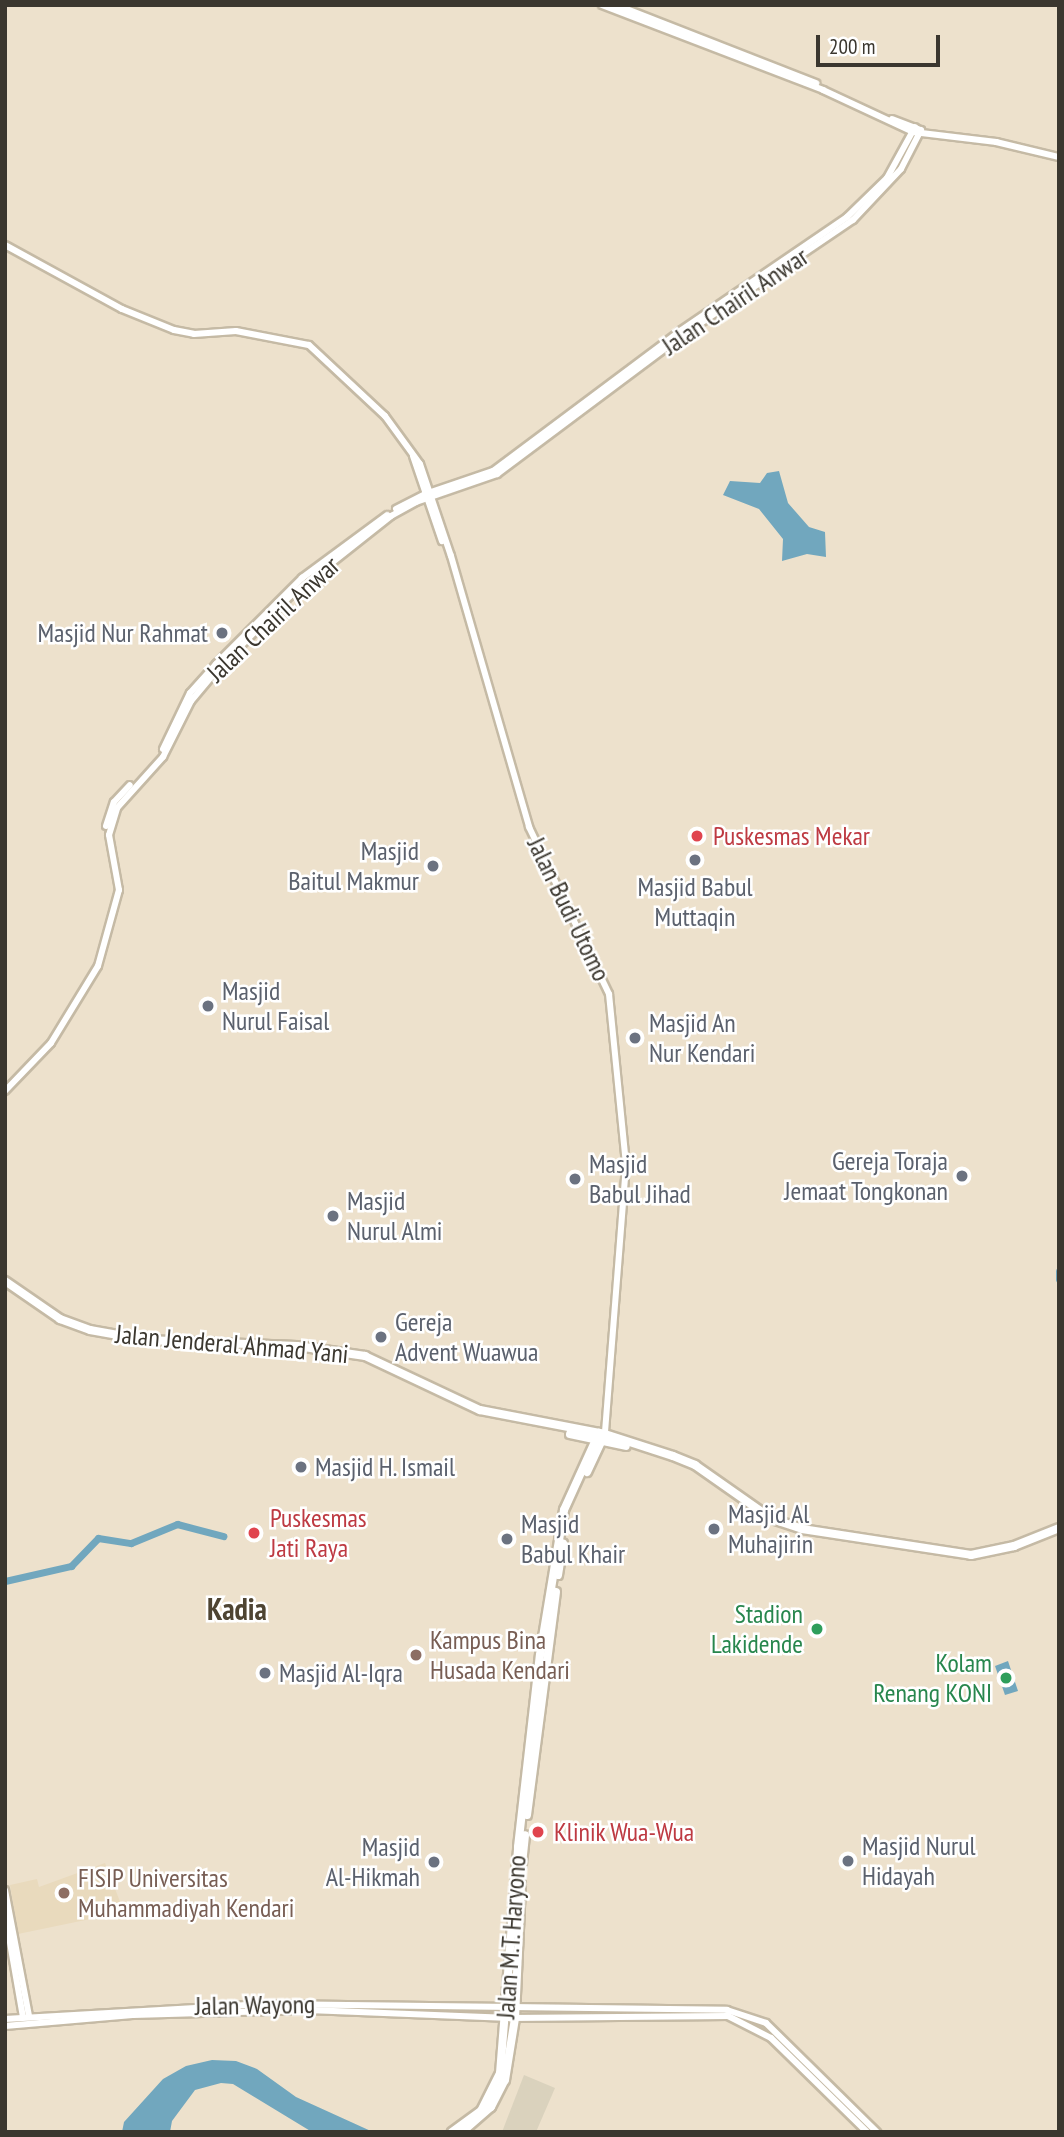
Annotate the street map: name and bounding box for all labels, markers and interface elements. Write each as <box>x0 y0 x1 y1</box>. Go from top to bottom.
scale bar <box>819 21 943 65</box>
text: 200 m <box>829 33 875 60</box>
street label: Jalan Chairil Anwar <box>656 240 814 362</box>
street label: Jalan Chairil Anwar <box>200 550 346 688</box>
place label: Masjid Nur Rahmat <box>38 617 208 649</box>
marker: Masjid Nur Rahmat <box>214 625 230 641</box>
place label: Puskesmas Mekar <box>713 820 870 852</box>
marker: Puskesmas Mekar <box>687 826 707 846</box>
street label: Jalan Budi Utomo <box>521 832 617 986</box>
place label: Masjid Baitul Makmur <box>288 835 419 896</box>
marker: Masjid Babul Muttaqin <box>687 852 703 868</box>
marker: Masjid Baitul Makmur <box>425 858 441 874</box>
place label: Masjid Babul Muttaqin <box>637 871 753 932</box>
place label: Masjid Nurul Faisal <box>222 975 329 1036</box>
marker: Masjid Nurul Faisal <box>200 998 216 1014</box>
place label: Masjid An Nur Kendari <box>649 1007 755 1068</box>
marker: Masjid An Nur Kendari <box>627 1030 643 1046</box>
place label: Gereja Toraja Jemaat Tongkonan <box>783 1145 948 1206</box>
place label: Masjid Babul Jihad <box>589 1148 691 1210</box>
marker: Gereja Toraja Jemaat Tongkonan <box>954 1168 970 1184</box>
marker: Masjid Babul Jihad <box>567 1171 583 1187</box>
place label: Masjid Nurul Almi <box>347 1185 443 1246</box>
marker: Masjid Nurul Almi <box>325 1208 341 1224</box>
place label: Gereja Advent Wuawua <box>395 1306 539 1368</box>
street label: Jalan Jenderal Ahmad Yani <box>114 1318 350 1370</box>
marker: Gereja Advent Wuawua <box>373 1329 389 1345</box>
place label: Masjid H. Ismail <box>315 1451 457 1483</box>
marker: Masjid H. Ismail <box>293 1459 309 1475</box>
place label: Masjid Al Muhajirin <box>728 1498 813 1560</box>
place label: Puskesmas Jati Raya <box>270 1502 367 1564</box>
place label: Masjid Babul Khair <box>521 1508 625 1570</box>
marker: Masjid Al Muhajirin <box>706 1521 722 1537</box>
marker: Puskesmas Jati Raya <box>244 1523 264 1543</box>
marker: Masjid Babul Khair <box>499 1531 515 1547</box>
district label: Kadia <box>207 1591 267 1627</box>
place label: Stadion Lakidende <box>711 1598 803 1660</box>
marker: Stadion Lakidende <box>809 1621 825 1637</box>
place label: Kampus Bina Husada Kendari <box>430 1624 570 1686</box>
marker: Kampus Bina Husada Kendari <box>408 1647 424 1663</box>
place label: Kolam Renang KONI <box>873 1647 992 1708</box>
place label: Masjid Al-Iqra <box>279 1657 403 1689</box>
marker: Masjid Al-Iqra <box>257 1665 273 1681</box>
marker: Kolam Renang KONI <box>998 1670 1014 1686</box>
place label: Klinik Wua-Wua <box>554 1816 695 1848</box>
marker: Klinik Wua-Wua <box>528 1822 548 1842</box>
place label: Masjid Nurul Hidayah <box>862 1830 975 1892</box>
place label: Masjid Al-Hikmah <box>326 1831 420 1892</box>
street label: Jalan M.T. Haryono <box>490 1853 532 2021</box>
marker: Masjid Nurul Hidayah <box>840 1853 856 1869</box>
marker: Masjid Al-Hikmah <box>426 1854 442 1870</box>
place label: FISIP Universitas Muhammadiyah Kendari <box>78 1862 294 1924</box>
marker: FISIP Universitas Muhammadiyah Kendari <box>56 1885 72 1901</box>
street label: Jalan Wayong <box>194 1988 316 2022</box>

